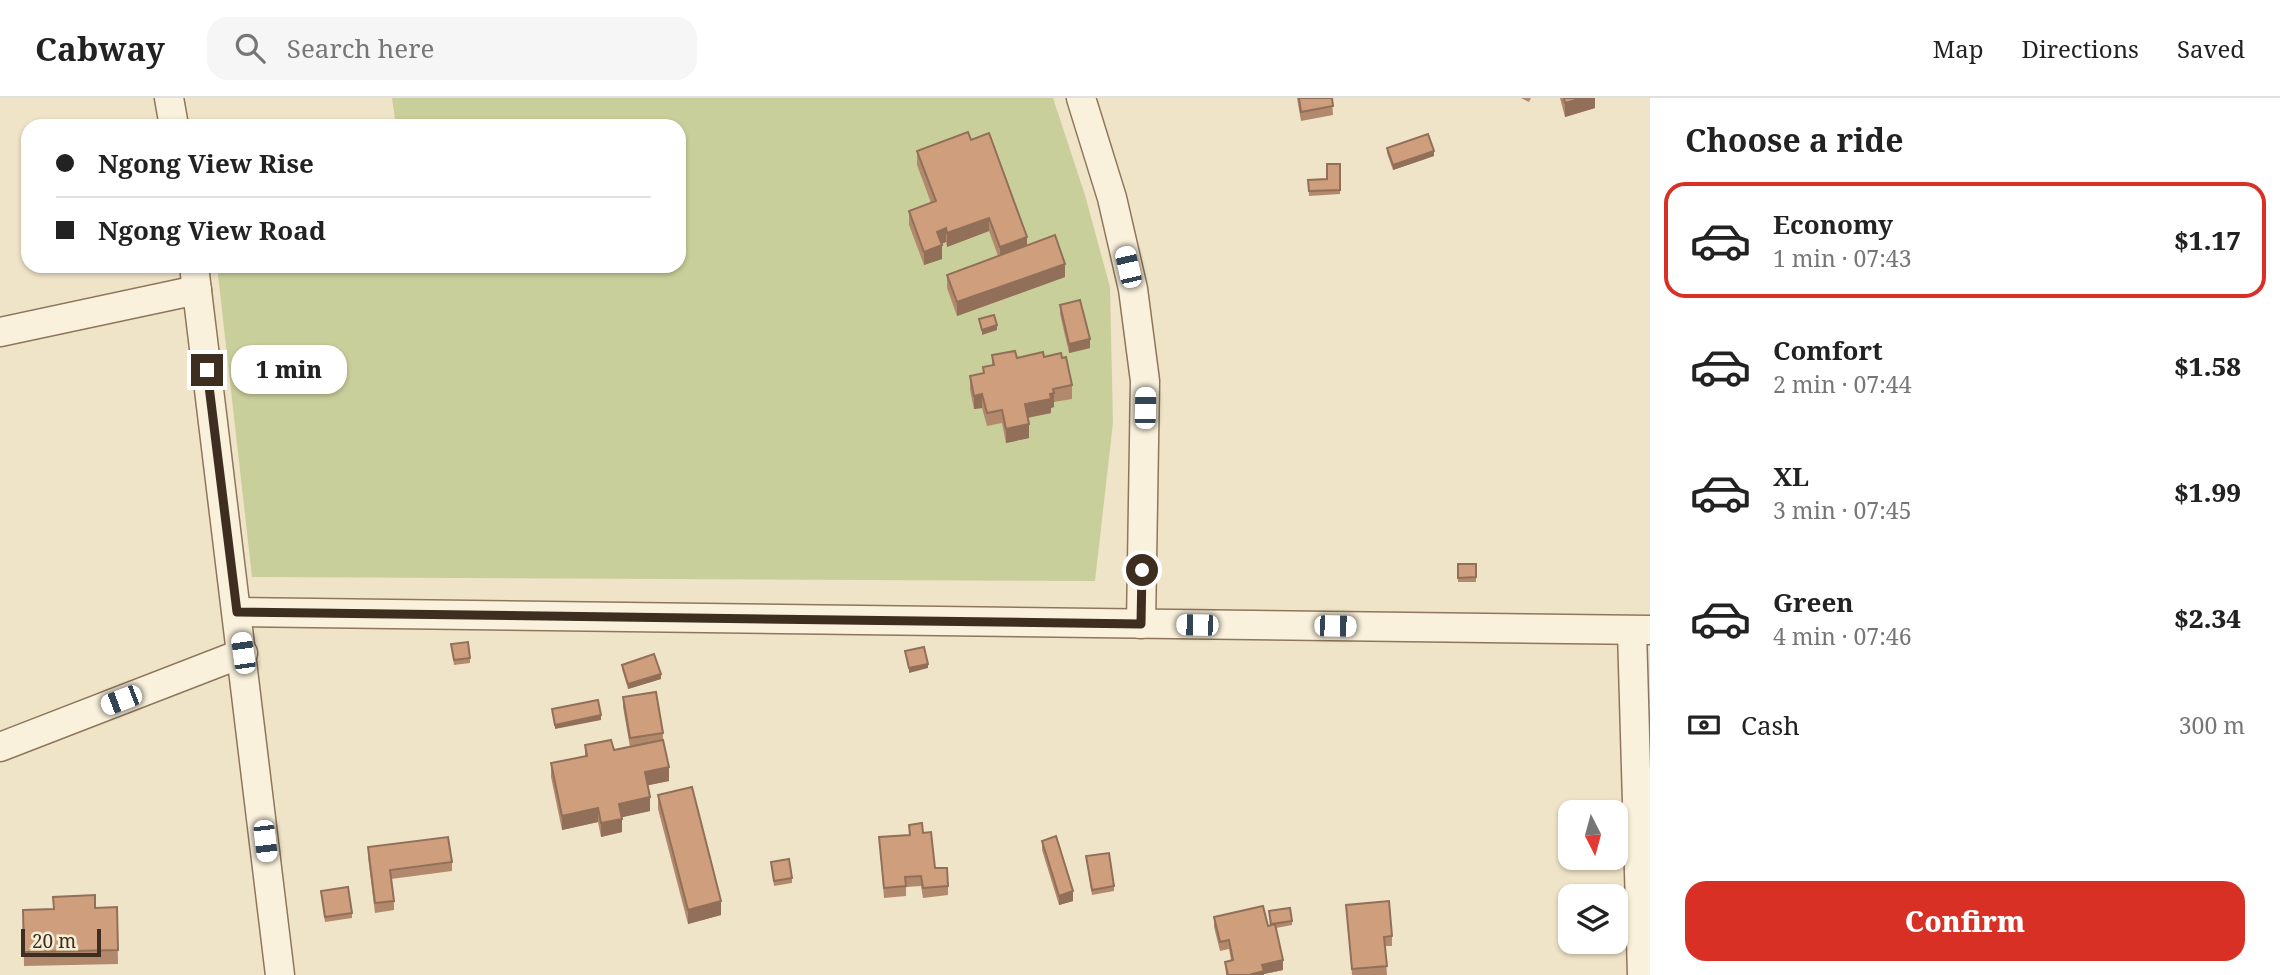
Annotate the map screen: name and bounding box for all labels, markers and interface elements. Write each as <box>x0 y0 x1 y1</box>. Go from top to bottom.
search box <box>207 17 697 80</box>
text: Cabway <box>35 26 165 71</box>
icon: search <box>231 29 269 67</box>
text: Search here <box>287 30 434 66</box>
text: Map <box>1933 32 1984 65</box>
text: Directions <box>2022 32 2139 65</box>
text: Saved <box>2177 32 2245 65</box>
text: Choose a ride <box>1685 118 1904 161</box>
text: Ngong View Rise <box>98 145 314 181</box>
text: Economy <box>1773 206 1893 242</box>
icon: car <box>1689 209 1752 272</box>
text: Ngong View Road <box>98 212 326 248</box>
text: $1.17 <box>2174 222 2241 258</box>
text: 1 min · 07:43 <box>1773 242 1911 274</box>
car <box>1114 244 1143 290</box>
text: Comfort <box>1773 332 1883 368</box>
icon: car <box>1689 335 1752 398</box>
callout: 1 min <box>232 345 347 394</box>
text: $1.58 <box>2174 348 2241 384</box>
text: 1 min <box>256 353 322 385</box>
route end <box>191 354 223 386</box>
text: 2 min · 07:44 <box>1773 368 1911 400</box>
car <box>1135 387 1156 429</box>
text: XL <box>1773 458 1809 494</box>
icon: car <box>1689 461 1752 524</box>
text: $1.99 <box>2174 474 2241 510</box>
text: 3 min · 07:45 <box>1773 494 1911 526</box>
route start <box>1126 554 1158 586</box>
text: Green <box>1773 584 1854 620</box>
icon: car <box>1689 587 1752 650</box>
text: $2.34 <box>2174 600 2241 636</box>
car <box>1176 614 1219 636</box>
car <box>1314 615 1357 637</box>
text: 4 min · 07:46 <box>1773 620 1911 652</box>
car <box>230 631 257 675</box>
car <box>98 683 145 717</box>
icon: cash <box>1685 706 1723 744</box>
text: Cash <box>1741 707 1800 743</box>
text: 300 m <box>2179 709 2245 741</box>
north arrow <box>1558 800 1628 870</box>
map controls <box>1558 800 1628 954</box>
car <box>253 819 278 863</box>
button: Confirm <box>1685 881 2245 961</box>
button: layers <box>1558 884 1628 954</box>
scale bar <box>21 926 102 958</box>
text: 20 m <box>32 928 76 954</box>

